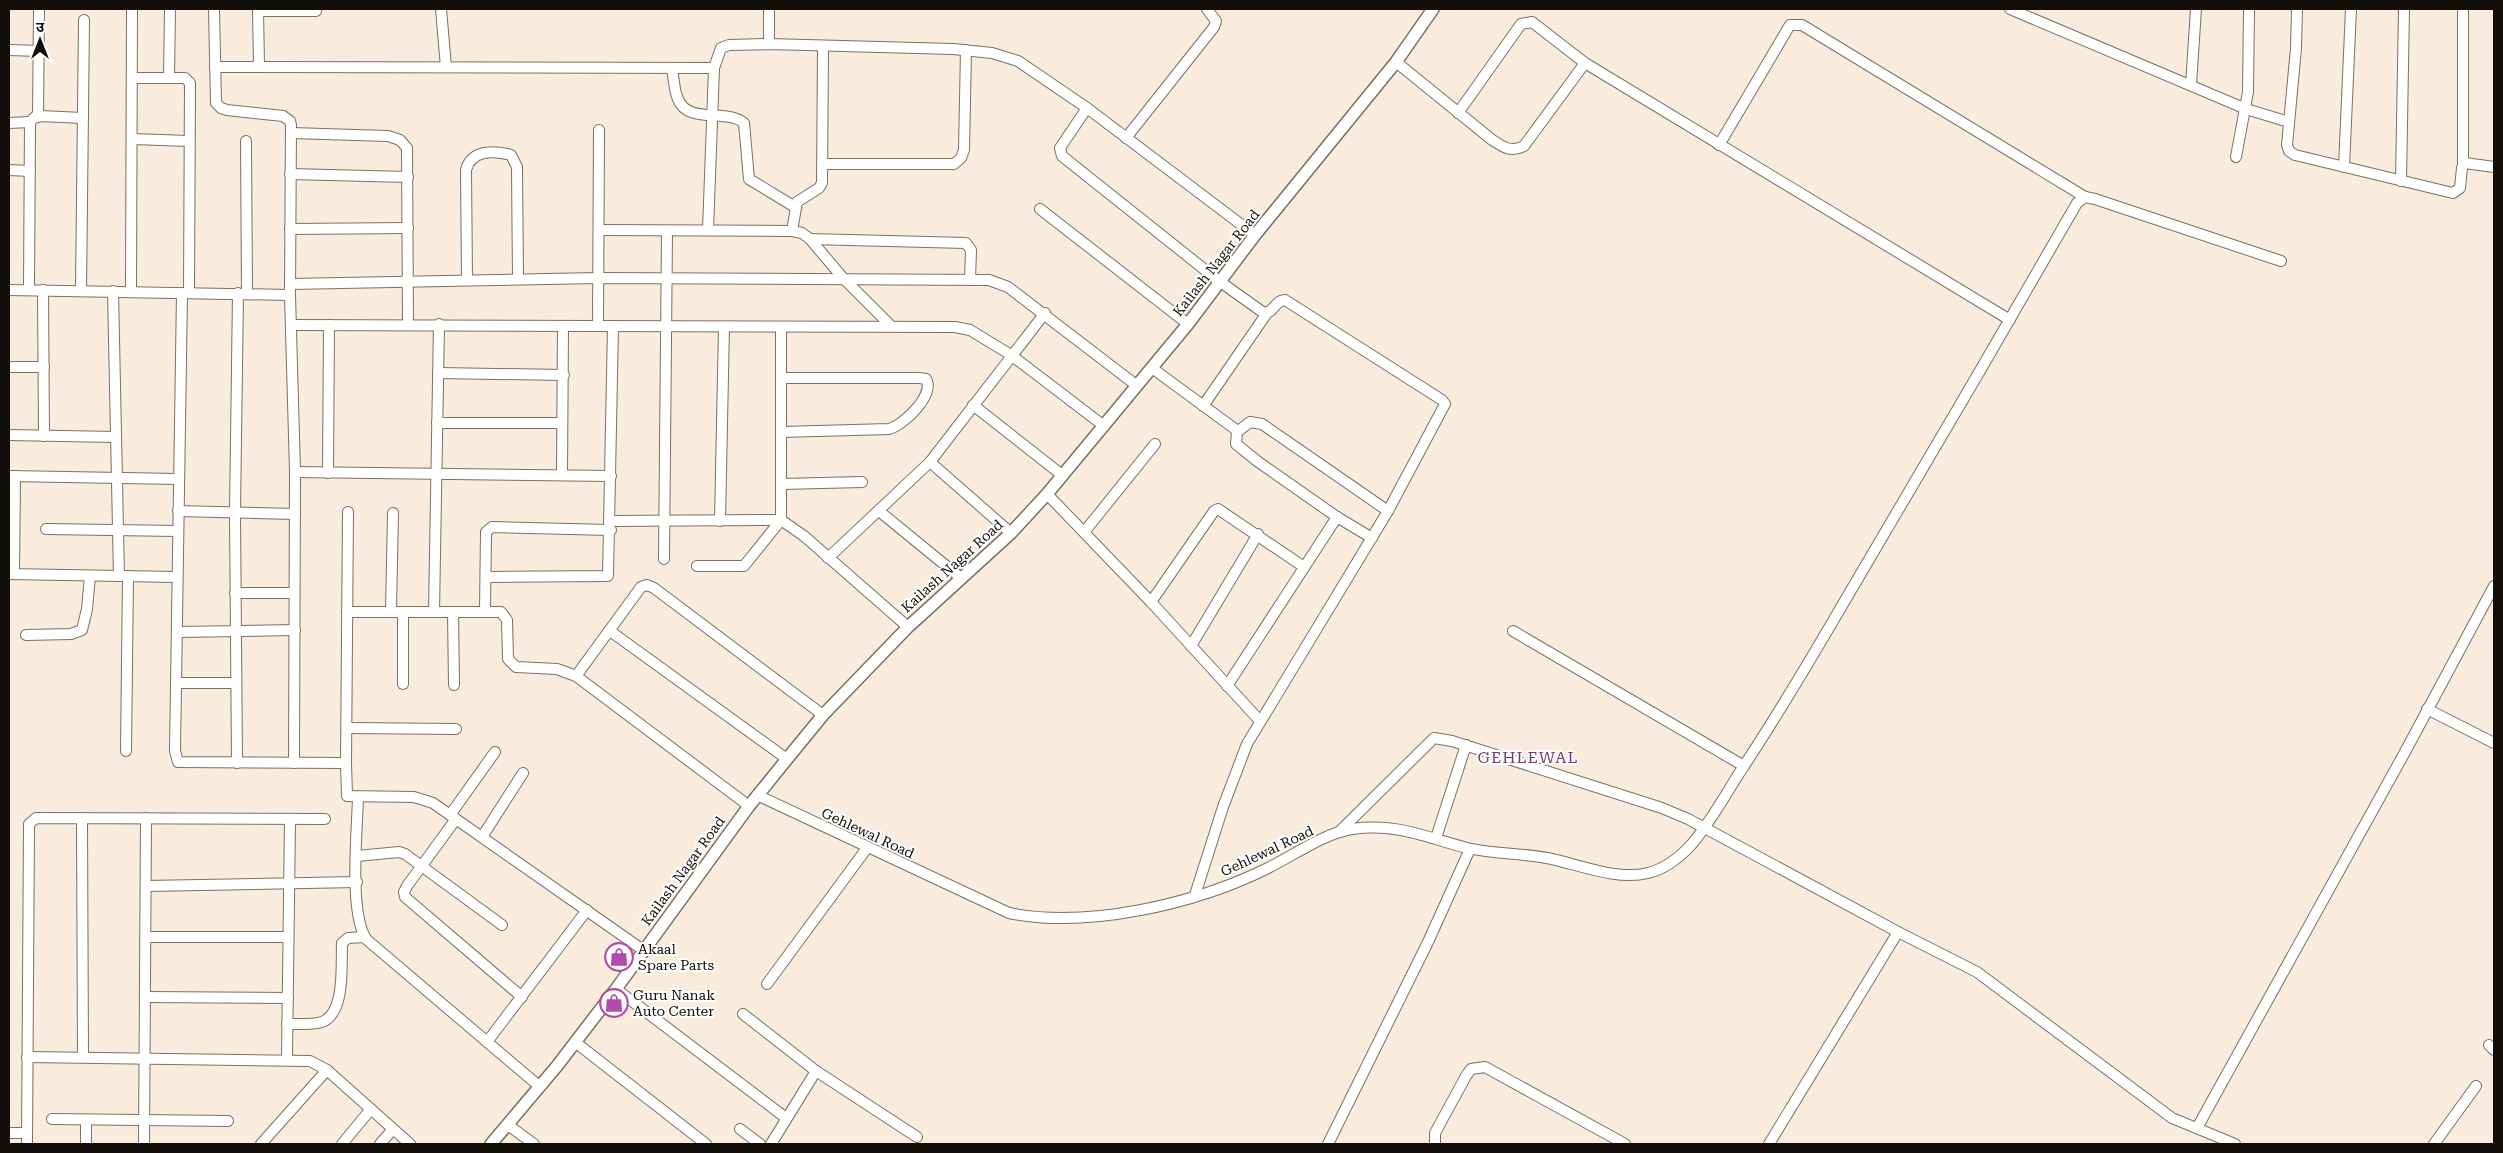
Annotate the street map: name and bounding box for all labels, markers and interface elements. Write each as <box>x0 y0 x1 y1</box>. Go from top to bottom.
north arrow <box>15 15 65 65</box>
text: उ <box>36 19 45 35</box>
street label: Kailash Nagar Road <box>1169 207 1263 319</box>
street label: Kailash Nagar Road <box>898 516 1006 616</box>
district label: GEHLEWAL <box>1478 748 1578 767</box>
street label: Gehlewal Road <box>819 804 917 862</box>
street label: Kailash Nagar Road <box>638 813 728 929</box>
street label: Gehlewal Road <box>1218 822 1316 880</box>
place label: Akaal Spare Parts <box>638 941 715 973</box>
shop icon: Akaal Spare Parts <box>604 942 634 972</box>
place label: Guru Nanak Auto Center <box>633 987 715 1019</box>
shop icon: Guru Nanak Auto Center <box>599 988 629 1018</box>

